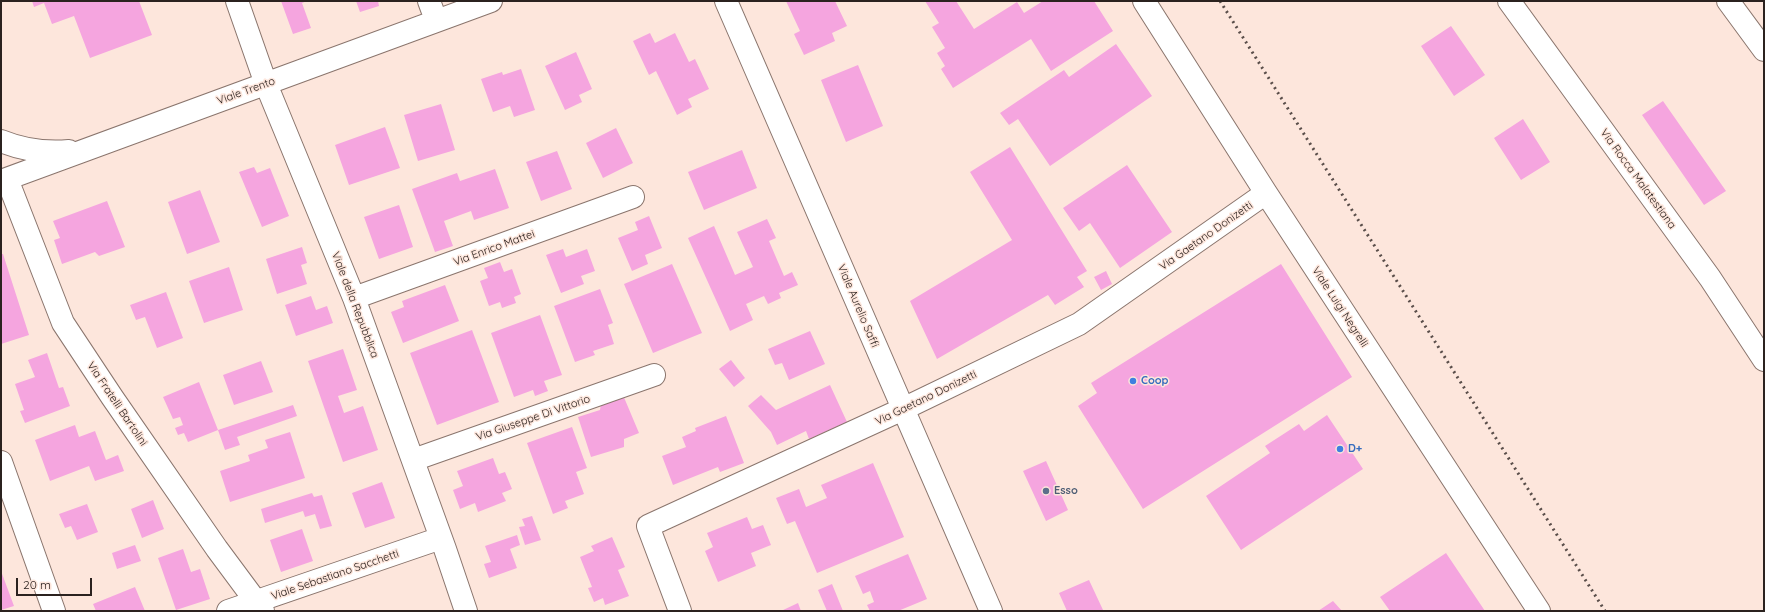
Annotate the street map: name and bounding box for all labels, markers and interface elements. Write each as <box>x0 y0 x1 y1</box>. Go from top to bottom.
street label: Viale Trento <box>215 74 277 108</box>
street label: Via Rocca Malatestiana <box>1597 127 1679 231</box>
street label: Via Gaetano Donizetti <box>1157 199 1255 273</box>
street label: Via Enrico Mattei <box>452 227 536 269</box>
street label: Viale della Repubblica <box>329 250 381 360</box>
street label: Viale Aurelio Saffi <box>835 262 881 350</box>
street label: Viale Luigi Negrelli <box>1309 264 1371 350</box>
street label: Via Fratelli Bartolini <box>84 359 150 449</box>
street label: Via Gaetano Donizetti <box>873 368 979 428</box>
place label: Coop <box>1141 374 1169 388</box>
marker: Coop <box>1128 376 1138 386</box>
street label: Via Giuseppe Di Vittorio <box>474 392 592 444</box>
place label: D+ <box>1348 442 1362 456</box>
marker: D+ <box>1335 444 1345 454</box>
place label: Esso <box>1054 484 1078 498</box>
marker: Esso <box>1041 486 1051 496</box>
street label: Viale Sebastiano Sacchetti <box>269 547 401 603</box>
scale bar <box>18 570 94 596</box>
text: 20 m <box>23 577 51 592</box>

